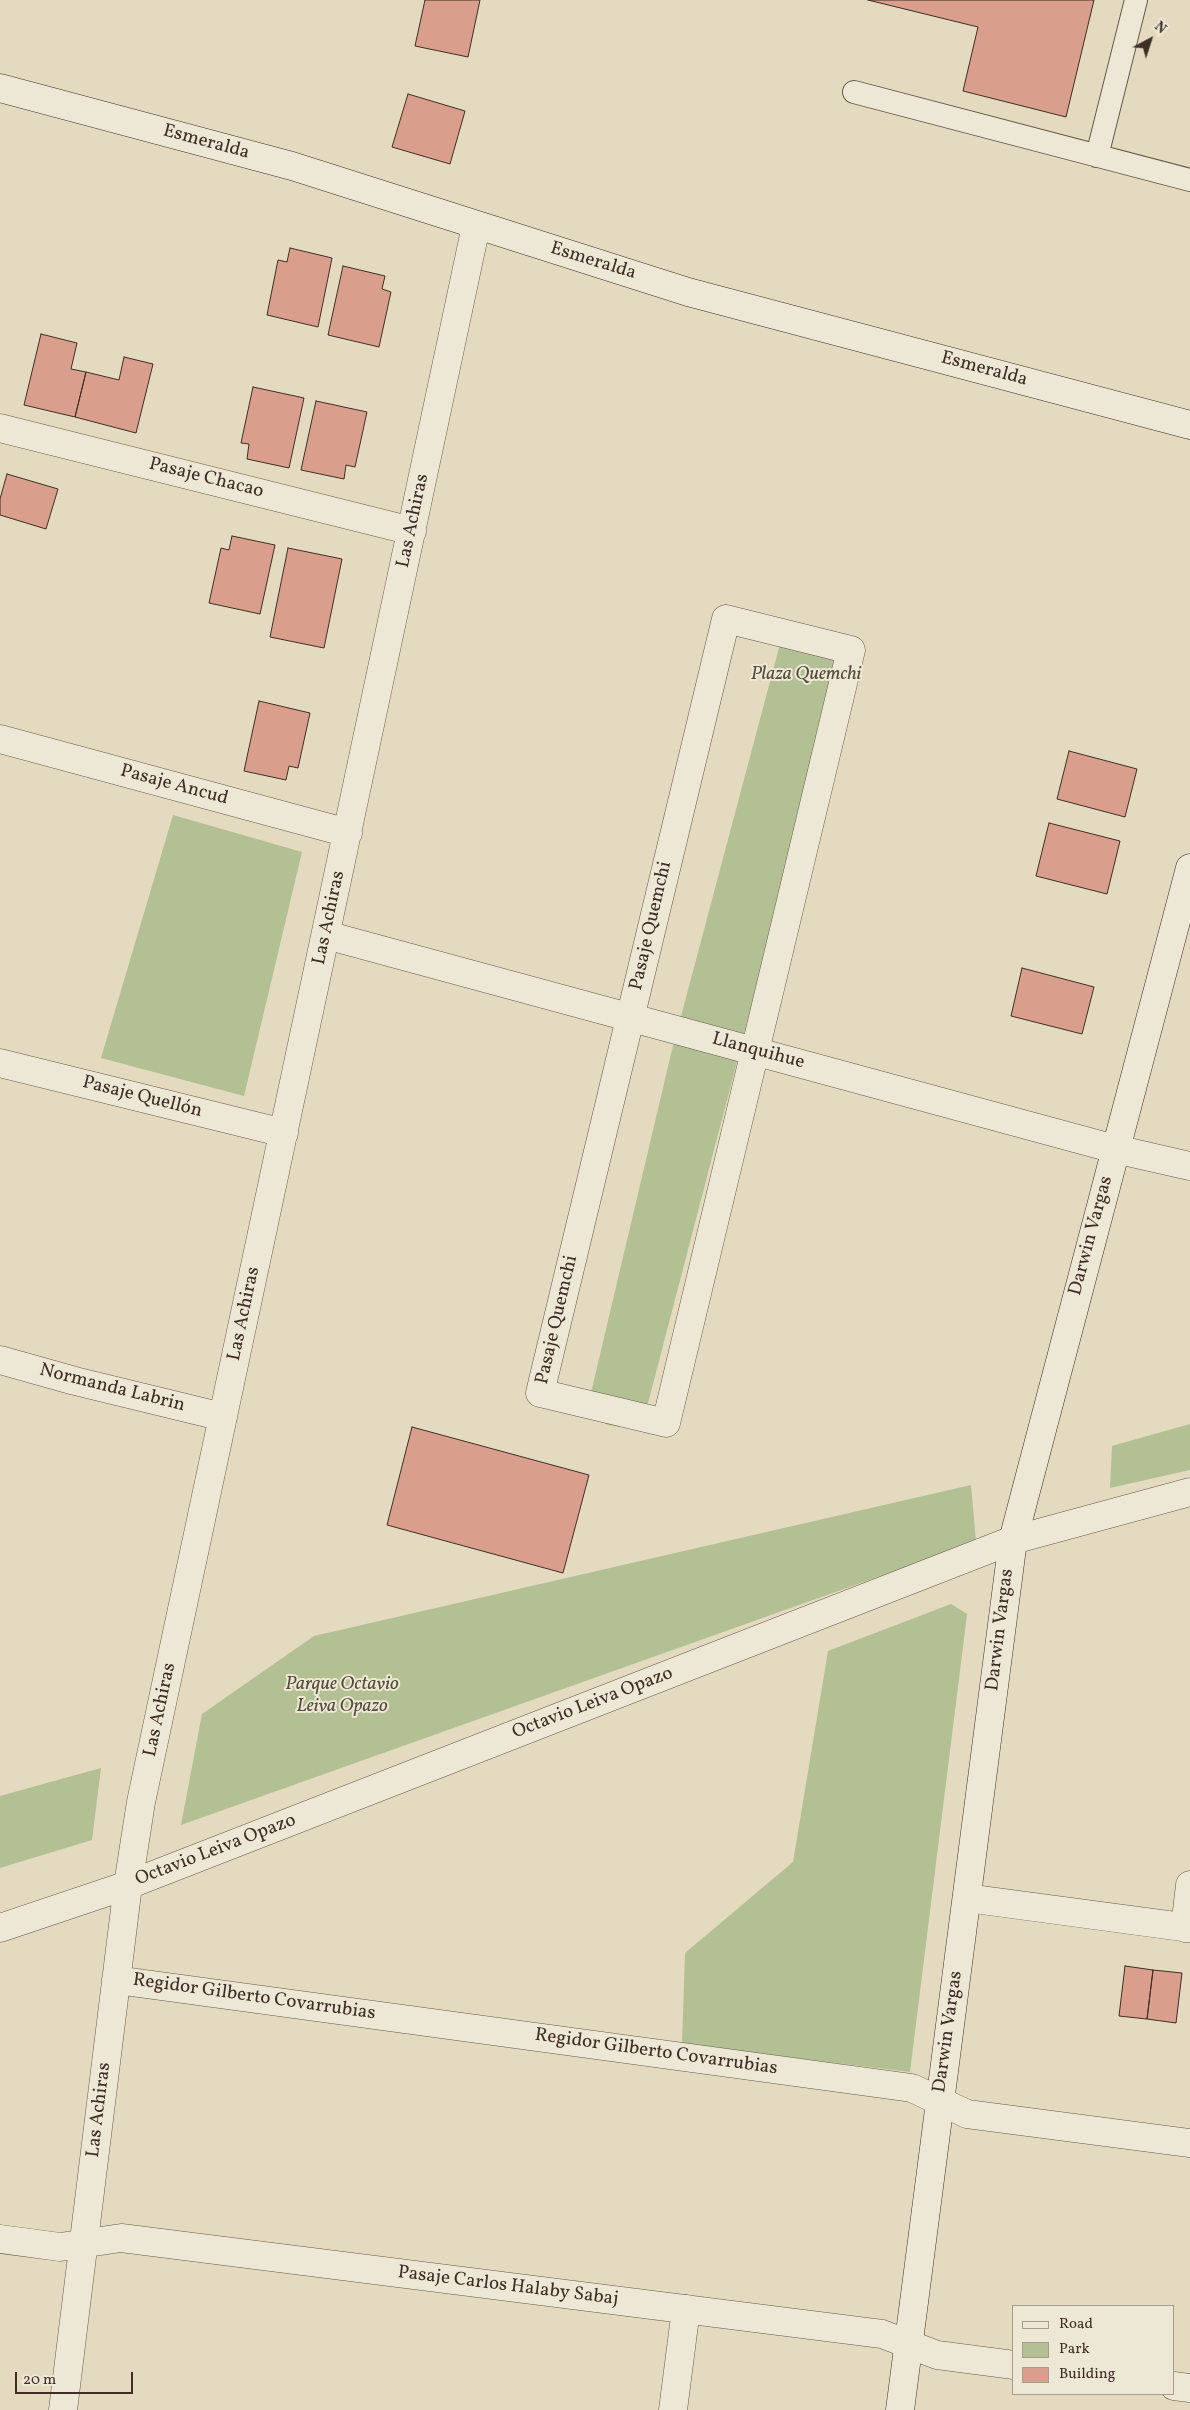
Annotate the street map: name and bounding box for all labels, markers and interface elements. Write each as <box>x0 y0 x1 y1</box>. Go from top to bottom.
north arrow <box>1125 15 1175 65</box>
text: N <box>1150 18 1170 39</box>
street label: Esmeralda <box>160 121 252 165</box>
street label: Esmeralda <box>547 238 639 286</box>
street label: Esmeralda <box>938 348 1030 392</box>
street label: Pasaje Chacao <box>146 454 266 504</box>
street label: Las Achiras <box>393 472 435 570</box>
park label: Plaza Quemchi <box>751 665 861 687</box>
street label: Pasaje Ancud <box>117 761 231 811</box>
street label: Pasaje Quemchi <box>626 859 678 993</box>
street label: Las Achiras <box>309 869 351 967</box>
street label: Llanquihue <box>709 1029 807 1075</box>
street label: Pasaje Quellón <box>80 1072 204 1124</box>
street label: Darwin Vargas <box>1065 1174 1119 1298</box>
street label: Pasaje Quemchi <box>532 1253 584 1387</box>
street label: Las Achiras <box>224 1265 266 1363</box>
street label: Normanda Labrin <box>37 1360 187 1418</box>
street label: Darwin Vargas <box>982 1568 1020 1692</box>
street label: Las Achiras <box>140 1661 182 1759</box>
street label: Octavio Leiva Opazo <box>510 1663 676 1745</box>
park label: Parque Octavio Leiva Opazo <box>285 1675 399 1719</box>
street label: Octavio Leiva Opazo <box>133 1810 299 1892</box>
street label: Regidor Gilberto Covarrubias <box>131 1970 377 2026</box>
street label: Darwin Vargas <box>929 1970 969 2094</box>
street label: Regidor Gilberto Covarrubias <box>533 2025 779 2081</box>
street label: Las Achiras <box>83 2061 117 2159</box>
street label: Pasaje Carlos Halaby Sabaj <box>396 2262 620 2312</box>
legend <box>1012 2305 1175 2395</box>
text: Road <box>1059 2314 1093 2335</box>
text: Park <box>1059 2339 1090 2360</box>
scale bar <box>18 2362 135 2394</box>
text: Building <box>1059 2364 1115 2385</box>
text: 20 m <box>23 2370 56 2391</box>

